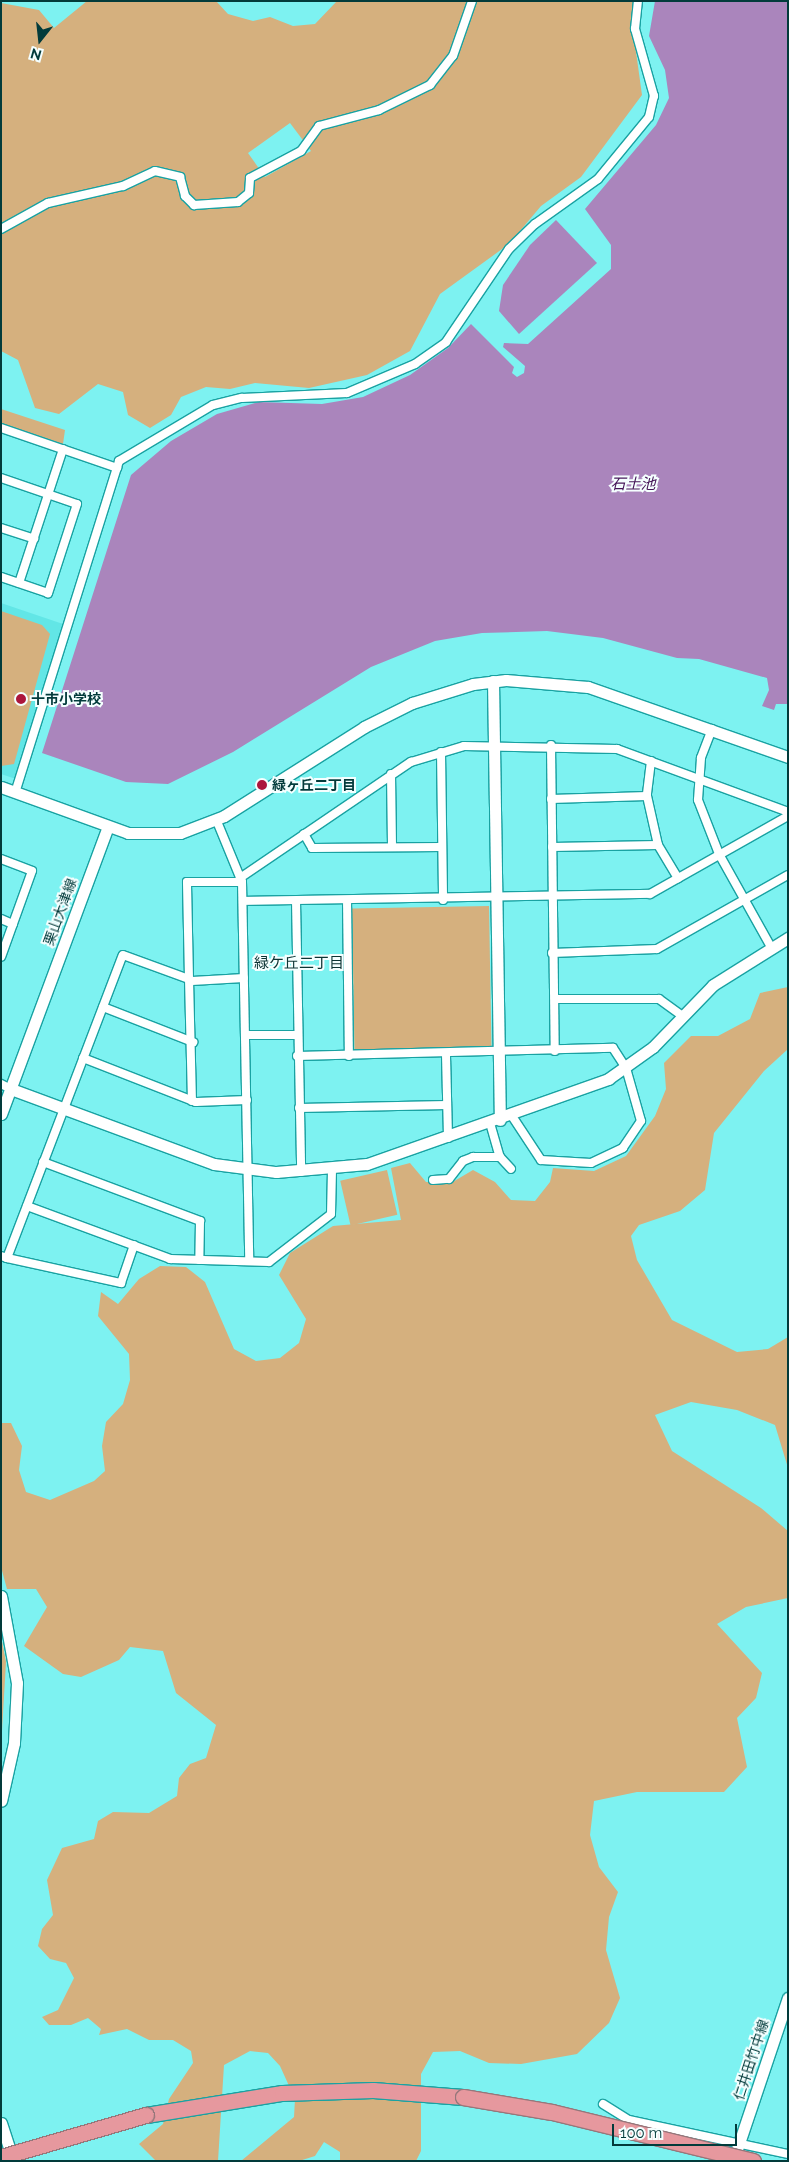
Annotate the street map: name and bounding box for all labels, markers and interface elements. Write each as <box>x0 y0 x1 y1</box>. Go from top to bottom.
north arrow <box>15 15 65 65</box>
text: N <box>29 45 43 64</box>
water label: 石土池 <box>611 476 655 494</box>
place label: 十市小学校 <box>31 691 101 707</box>
marker: 十市小学校 <box>15 693 27 705</box>
place label: 緑ヶ丘二丁目 <box>272 777 356 793</box>
marker: 緑ヶ丘二丁目 <box>256 779 268 791</box>
street label: 栗山大津線 <box>40 876 80 948</box>
district label: 緑ケ丘二丁目 <box>254 955 344 973</box>
street label: 仁井田竹中線 <box>730 2017 772 2103</box>
scale bar <box>614 2114 739 2146</box>
text: 100 m <box>620 2124 662 2142</box>

